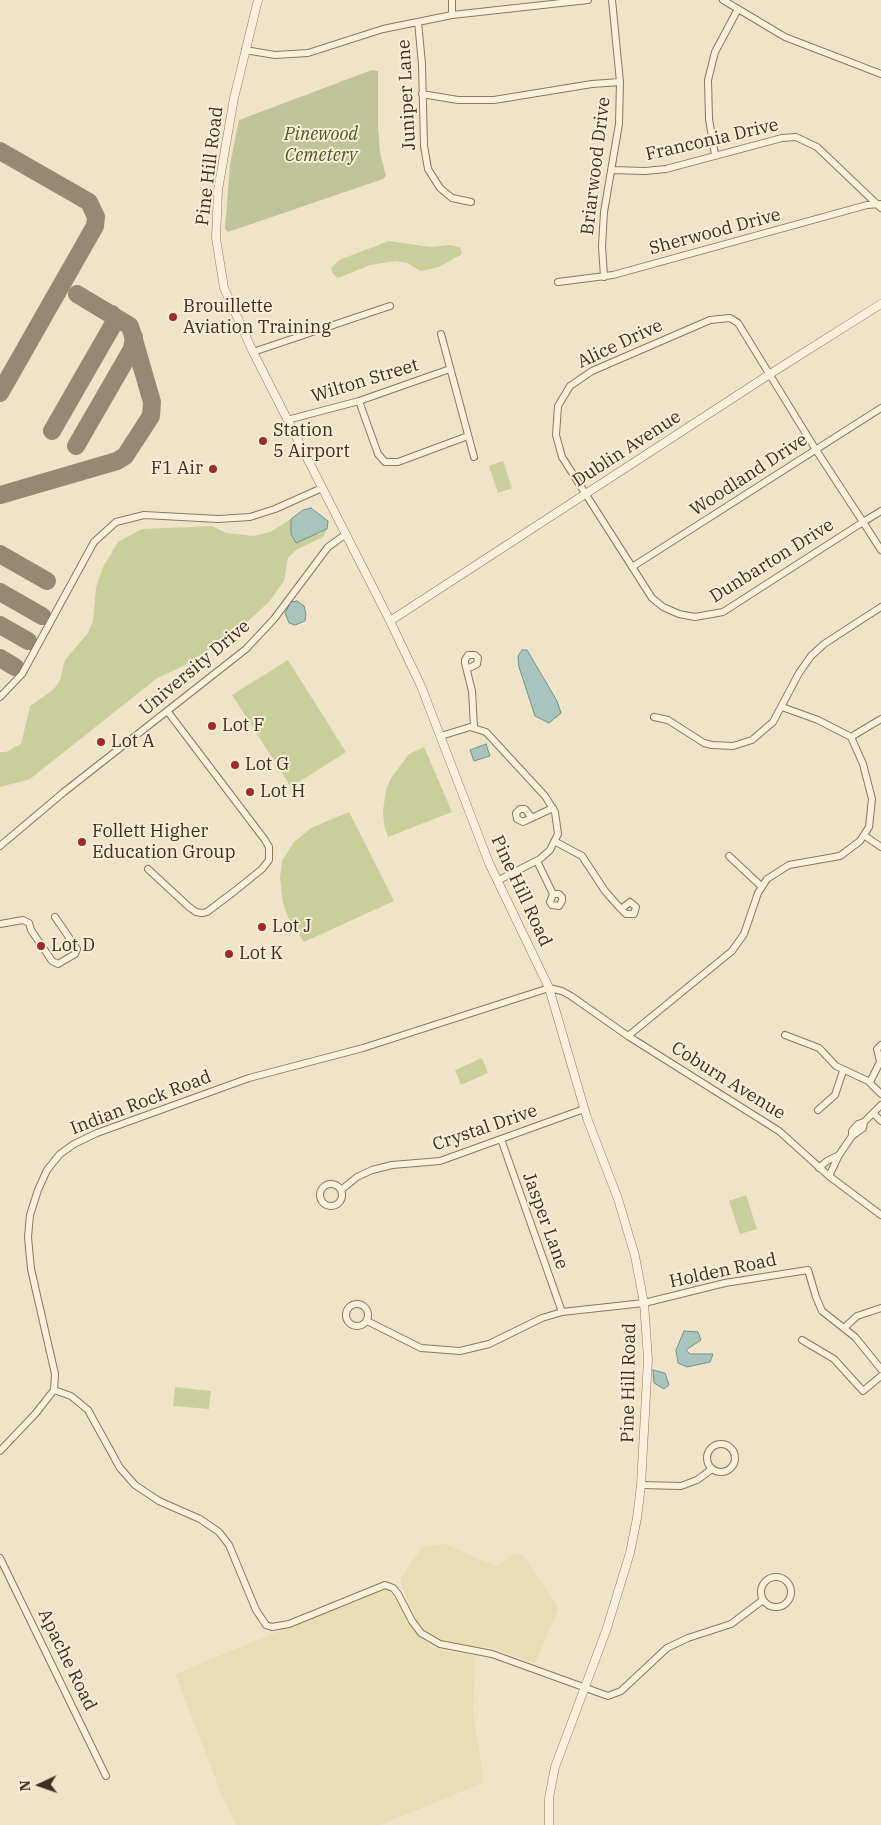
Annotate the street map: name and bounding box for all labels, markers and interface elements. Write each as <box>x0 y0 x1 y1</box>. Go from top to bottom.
street label: Juniper Lane <box>393 39 421 151</box>
street label: Briarwood Drive <box>577 96 615 236</box>
street label: Pine Hill Road <box>192 105 228 227</box>
street label: Franconia Drive <box>643 114 781 166</box>
park label: Pinewood Cemetery <box>284 124 358 166</box>
street label: Sherwood Drive <box>647 204 783 260</box>
place label: Brouillette Aviation Training <box>183 296 331 338</box>
marker: Brouillette Aviation Training <box>167 311 179 323</box>
street label: Alice Drive <box>574 315 666 373</box>
street label: Wilton Street <box>309 354 421 408</box>
street label: Dublin Avenue <box>569 406 685 492</box>
place label: Station 5 Airport <box>273 420 350 462</box>
street label: Woodland Drive <box>686 429 812 521</box>
marker: Station 5 Airport <box>257 435 269 447</box>
place label: F1 Air <box>151 458 203 480</box>
marker: F1 Air <box>207 463 219 475</box>
street label: Dunbarton Drive <box>706 514 838 608</box>
street label: University Drive <box>135 616 255 720</box>
place label: Lot F <box>222 715 265 737</box>
marker: Lot F <box>206 720 218 732</box>
place label: Lot A <box>111 731 155 753</box>
marker: Lot A <box>95 736 107 748</box>
place label: Lot G <box>245 754 289 776</box>
marker: Lot G <box>229 759 241 771</box>
place label: Lot H <box>260 781 306 803</box>
marker: Lot H <box>244 786 256 798</box>
place label: Follett Higher Education Group <box>92 821 235 864</box>
street label: Pine Hill Road <box>486 832 556 950</box>
marker: Follett Higher Education Group <box>76 836 88 848</box>
place label: Lot J <box>272 916 312 938</box>
marker: Lot J <box>256 921 268 933</box>
place label: Lot D <box>51 935 95 957</box>
marker: Lot D <box>35 940 47 952</box>
place label: Lot K <box>239 943 283 965</box>
marker: Lot K <box>223 948 235 960</box>
street label: Coburn Avenue <box>667 1037 789 1125</box>
street label: Indian Rock Road <box>68 1066 214 1140</box>
street label: Crystal Drive <box>430 1100 540 1156</box>
street label: Jasper Lane <box>518 1170 572 1272</box>
street label: Holden Road <box>667 1249 779 1293</box>
street label: Pine Hill Road <box>617 1323 641 1443</box>
street label: Apache Road <box>33 1606 101 1714</box>
north arrow <box>15 1760 65 1810</box>
text: N <box>16 1780 34 1792</box>

